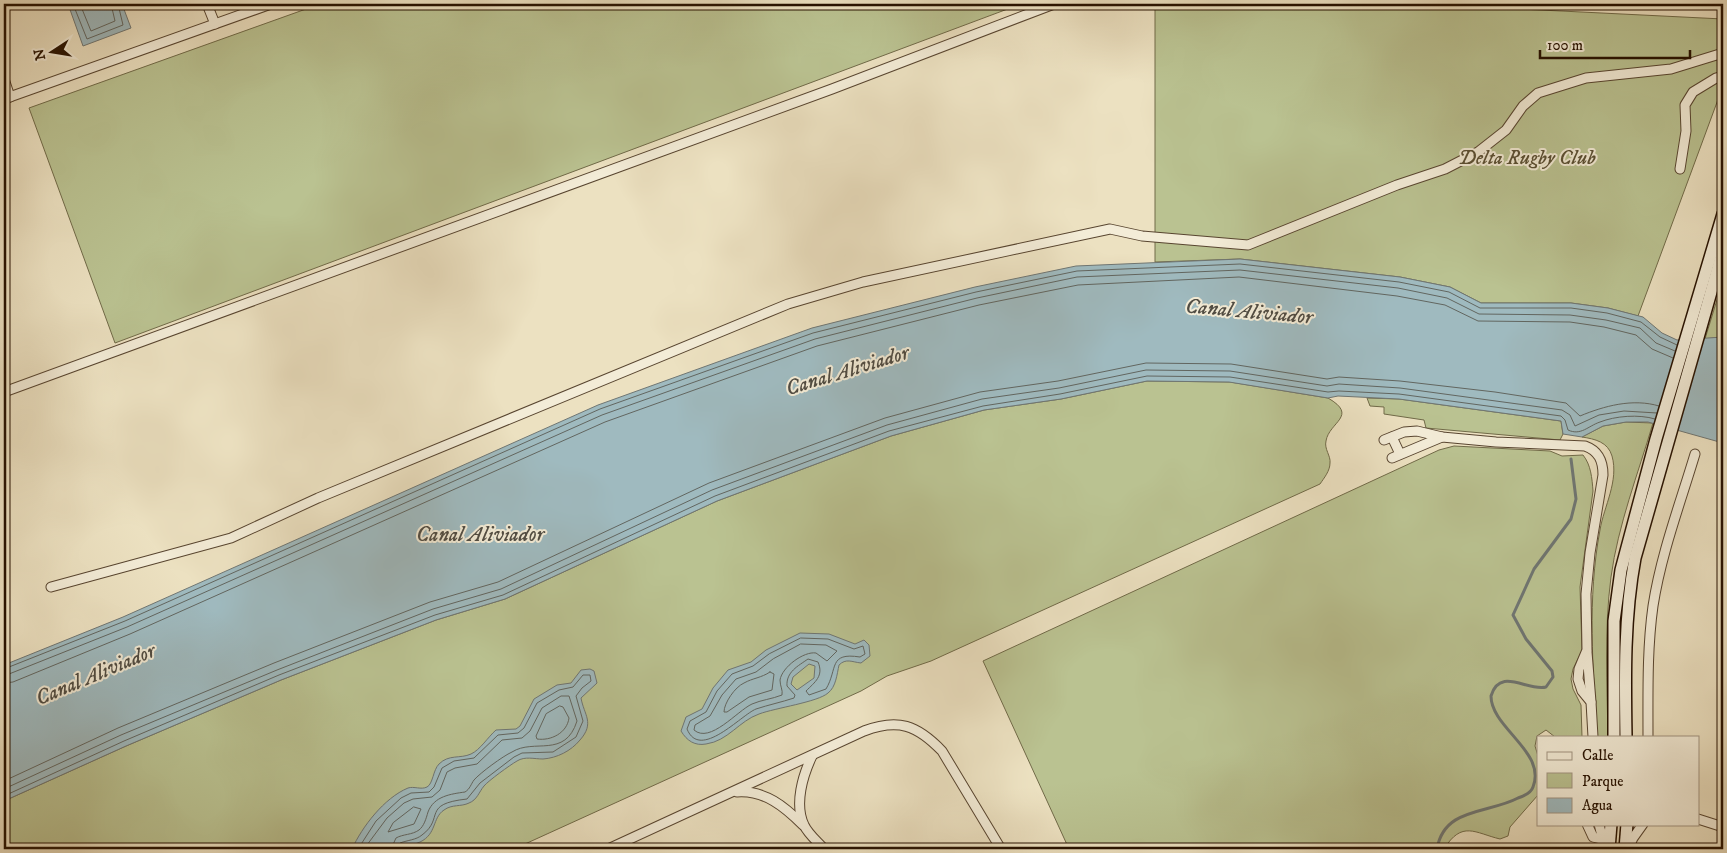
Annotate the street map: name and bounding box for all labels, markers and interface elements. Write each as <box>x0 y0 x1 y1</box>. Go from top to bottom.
north arrow <box>28 28 78 78</box>
scale bar <box>1540 28 1690 60</box>
text: 100 m <box>1547 36 1583 55</box>
text: N <box>30 47 50 62</box>
park label: Delta Rugby Club <box>1458 146 1596 171</box>
water label: Canal Aliviador <box>1184 293 1315 331</box>
water label: Canal Aliviador <box>782 339 914 402</box>
water label: Canal Aliviador <box>416 522 545 548</box>
water label: Canal Aliviador <box>31 637 161 712</box>
legend <box>1537 736 1700 826</box>
text: Calle <box>1582 746 1614 765</box>
text: Parque <box>1582 772 1623 791</box>
text: Agua <box>1582 796 1613 815</box>

